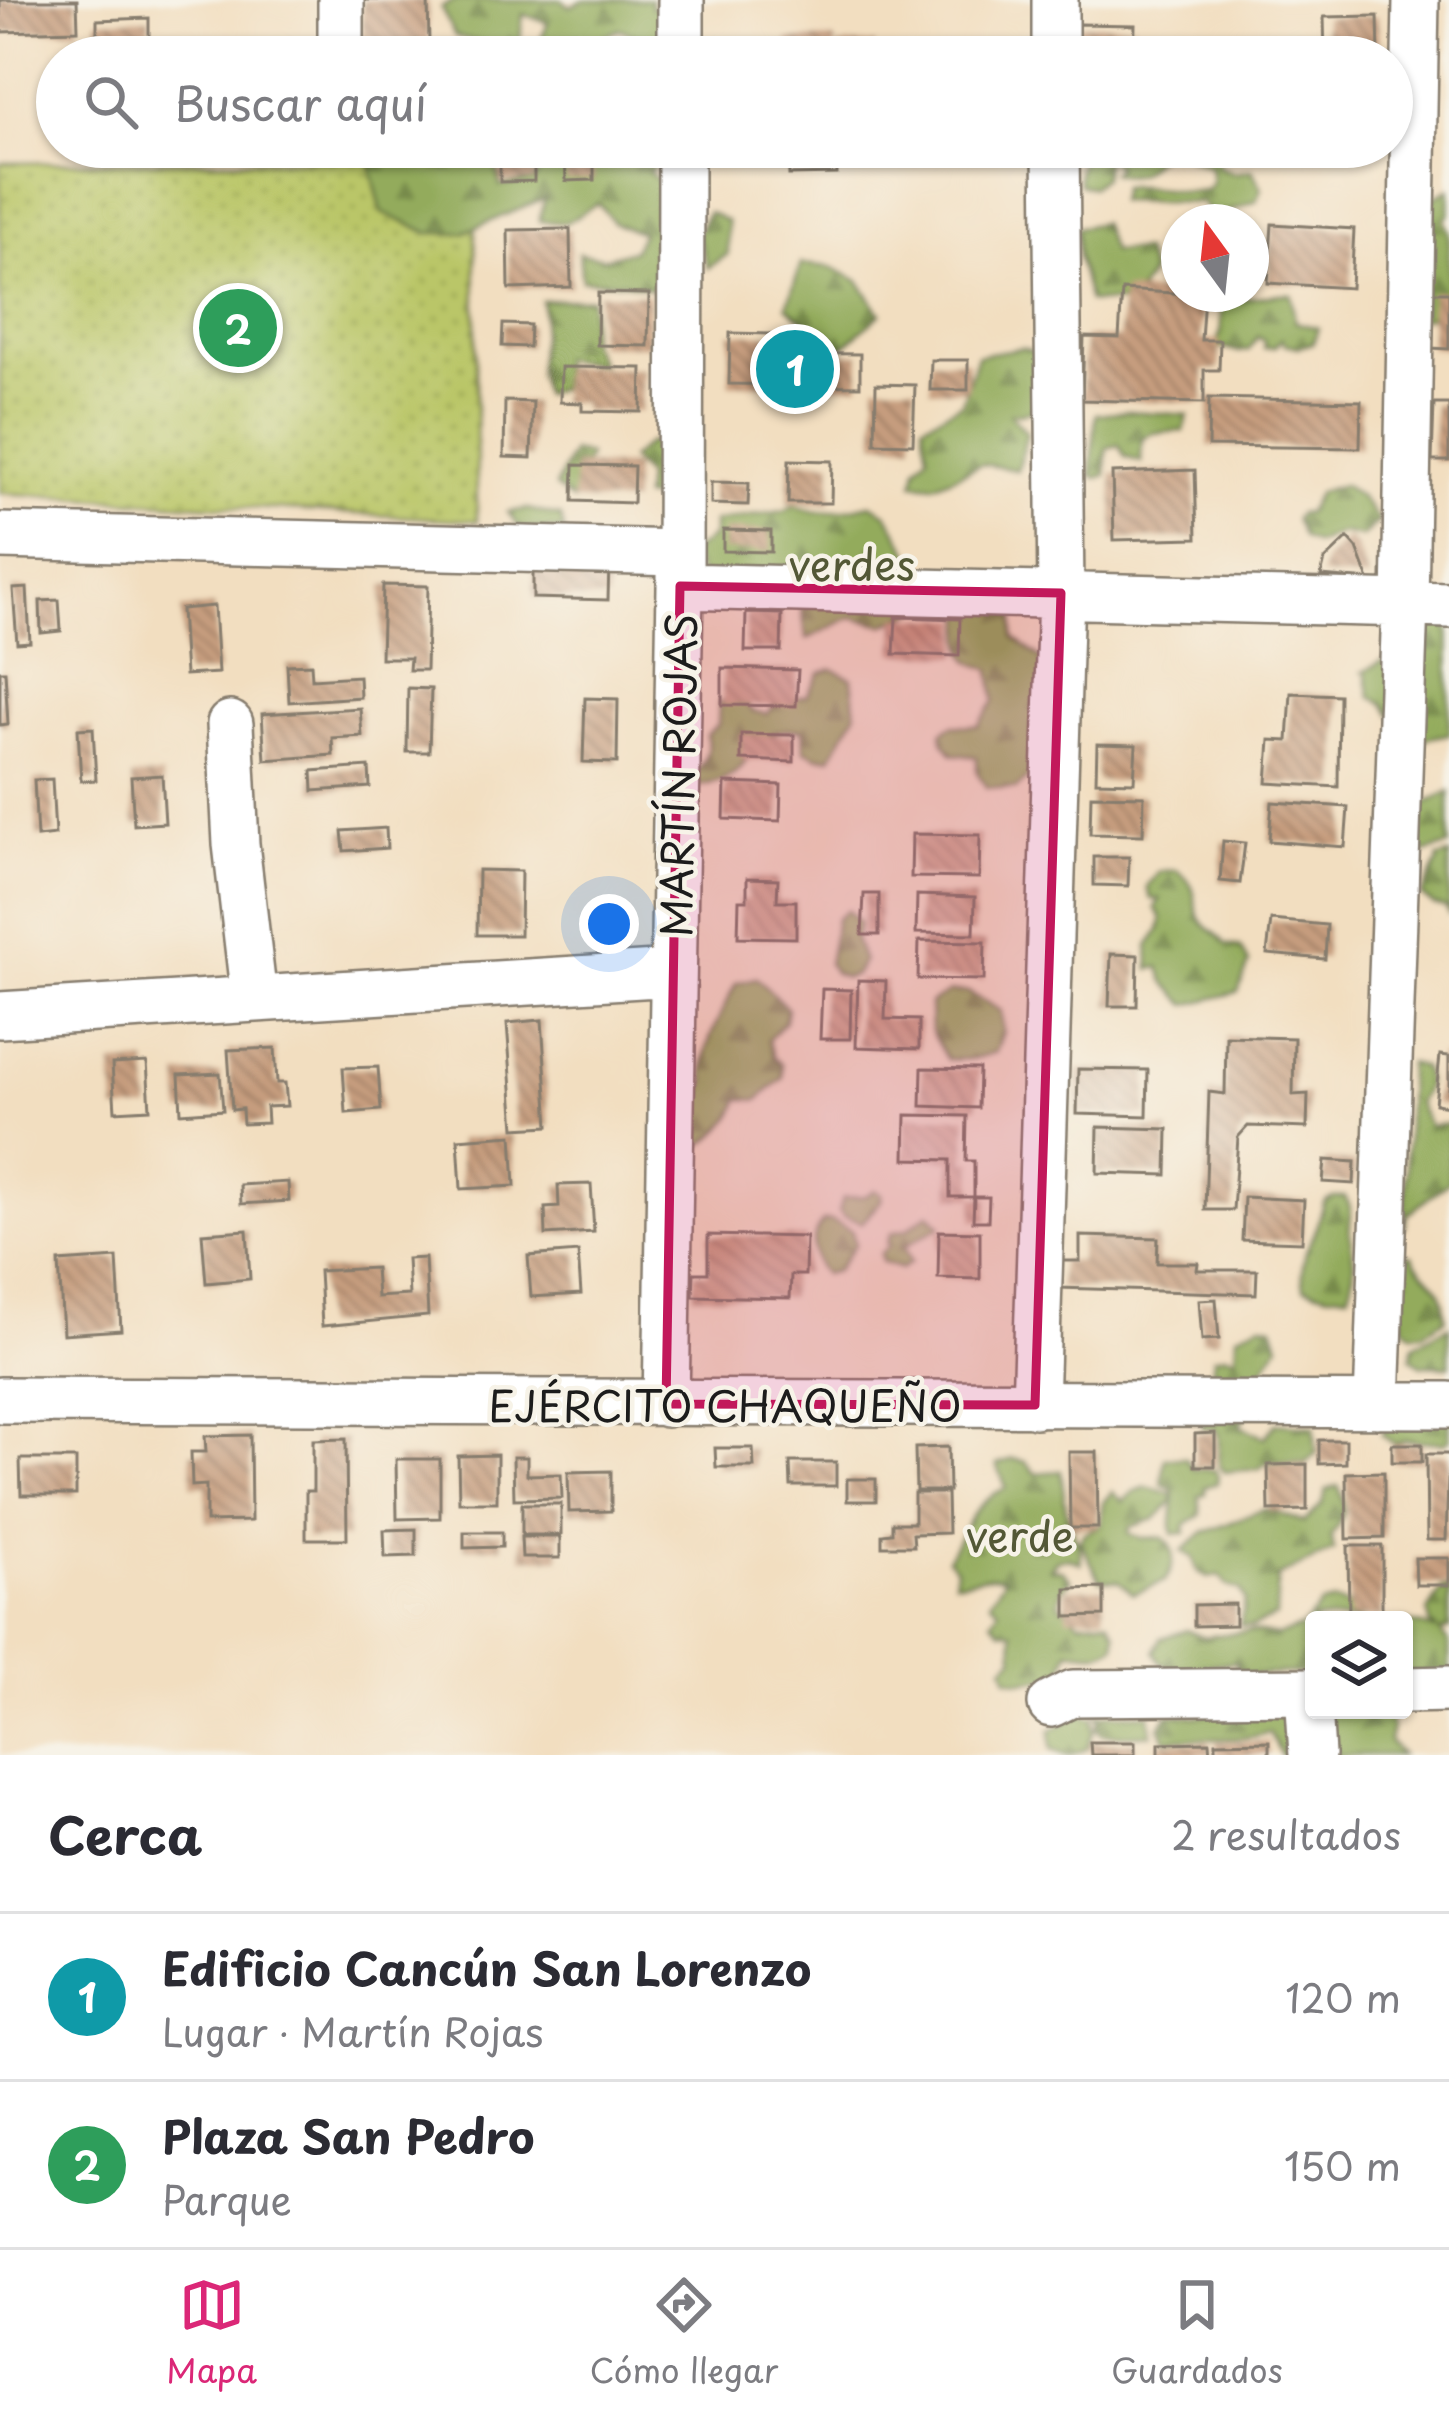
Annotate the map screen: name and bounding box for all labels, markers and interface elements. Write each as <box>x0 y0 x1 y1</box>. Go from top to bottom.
search box <box>36 36 1413 168</box>
text: Buscar aquí <box>174 68 427 136</box>
icon: search <box>78 69 144 135</box>
north arrow <box>1161 204 1269 312</box>
pin: 2 <box>199 283 277 373</box>
pin: 1 <box>756 324 834 414</box>
park label: verdes <box>789 532 915 595</box>
street label: MARTÍN ROJAS <box>643 612 711 938</box>
your location <box>579 894 639 954</box>
street label: EJÉRCITO CHAQUEÑO <box>488 1373 962 1436</box>
park label: verde <box>966 1503 1074 1566</box>
map controls <box>1305 1611 1413 1719</box>
button: layers <box>1305 1611 1413 1719</box>
text: Cerca <box>48 1795 202 1872</box>
text: 2 resultados <box>1171 1804 1401 1863</box>
text: Edificio Cancún San Lorenzo <box>162 1933 812 2001</box>
text: 1 <box>78 1967 96 2026</box>
text: 120 m <box>1285 1967 1401 2026</box>
text: Lugar · Martín Rojas <box>162 2001 543 2060</box>
text: Plaza San Pedro <box>162 2101 534 2169</box>
text: 2 <box>73 2135 101 2194</box>
text: 150 m <box>1284 2135 1401 2194</box>
text: Parque <box>162 2169 292 2228</box>
tab: Mapa <box>166 2272 257 2394</box>
tab: Cómo llegar <box>590 2272 778 2394</box>
tab: Guardados <box>1111 2272 1283 2394</box>

